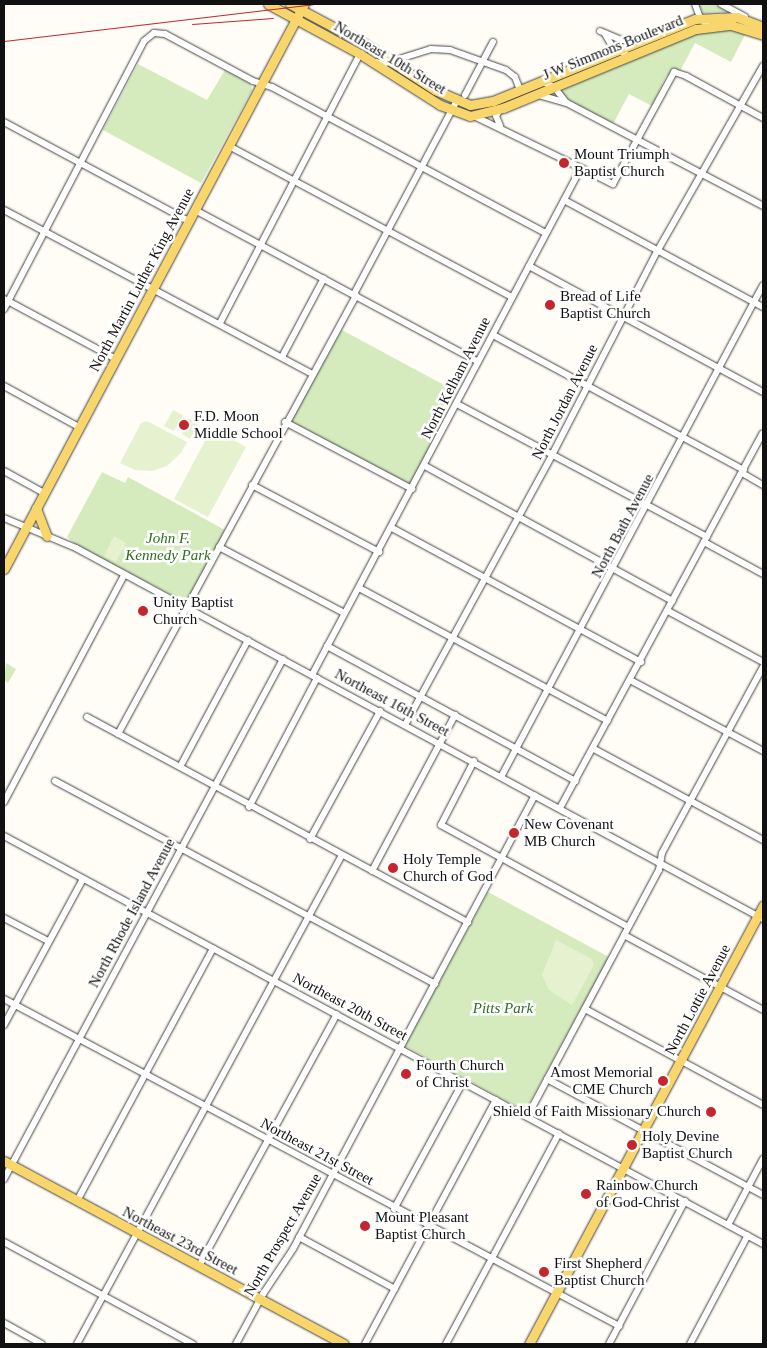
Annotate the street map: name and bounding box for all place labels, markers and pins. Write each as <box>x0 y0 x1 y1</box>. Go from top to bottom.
place label: Mount Triumph Baptist Church <box>574 145 670 180</box>
marker: Mount Triumph Baptist Church <box>558 157 570 169</box>
place label: Bread of Life Baptist Church <box>560 287 650 322</box>
marker: Bread of Life Baptist Church <box>544 299 556 311</box>
place label: F.D. Moon Middle School <box>194 407 283 442</box>
marker: F.D. Moon Middle School <box>178 419 190 431</box>
place label: Unity Baptist Church <box>153 593 233 628</box>
marker: Unity Baptist Church <box>137 605 149 617</box>
place label: New Covenant MB Church <box>524 815 614 850</box>
marker: New Covenant MB Church <box>508 827 520 839</box>
place label: Holy Temple Church of God <box>403 850 493 885</box>
marker: Holy Temple Church of God <box>387 862 399 874</box>
place label: Fourth Church of Christ <box>416 1056 504 1091</box>
place label: Amost Memorial CME Church <box>550 1063 653 1098</box>
marker: Fourth Church of Christ <box>400 1068 412 1080</box>
marker: Amost Memorial CME Church <box>657 1075 669 1087</box>
place label: Shield of Faith Missionary Church <box>493 1103 701 1121</box>
marker: Shield of Faith Missionary Church <box>705 1106 717 1118</box>
place label: Holy Devine Baptist Church <box>642 1127 732 1162</box>
marker: Holy Devine Baptist Church <box>626 1139 638 1151</box>
place label: Rainbow Church of God-Christ <box>596 1176 698 1211</box>
marker: Rainbow Church of God-Christ <box>580 1188 592 1200</box>
place label: Mount Pleasant Baptist Church <box>375 1208 469 1243</box>
marker: Mount Pleasant Baptist Church <box>359 1220 371 1232</box>
place label: First Shepherd Baptist Church <box>554 1254 644 1289</box>
marker: First Shepherd Baptist Church <box>538 1266 550 1278</box>

